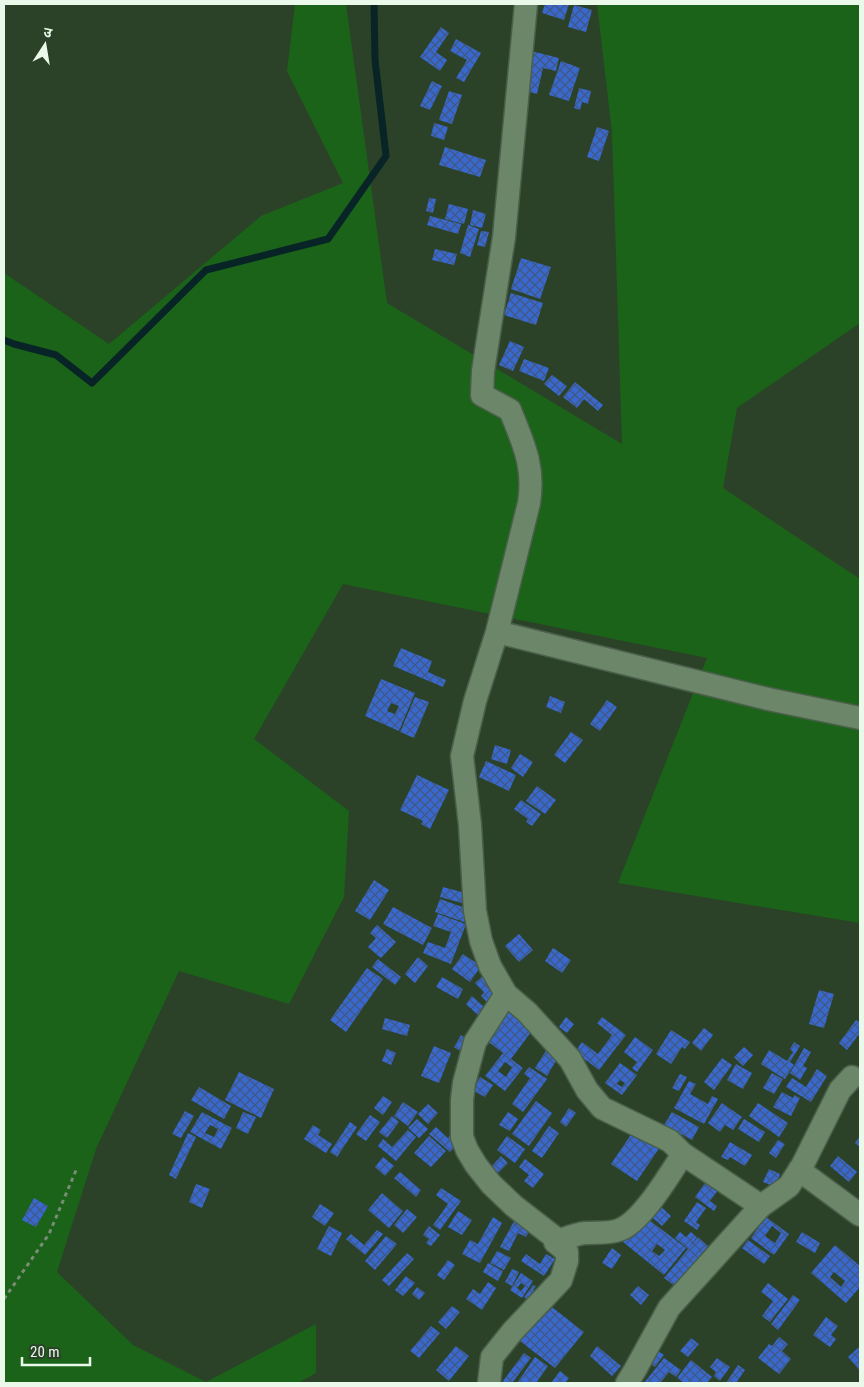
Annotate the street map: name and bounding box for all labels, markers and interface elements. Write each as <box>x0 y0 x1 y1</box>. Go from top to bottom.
north arrow <box>20 20 70 70</box>
text: उ <box>42 24 54 41</box>
scale bar <box>22 1334 90 1366</box>
text: 20 m <box>30 1343 60 1361</box>

